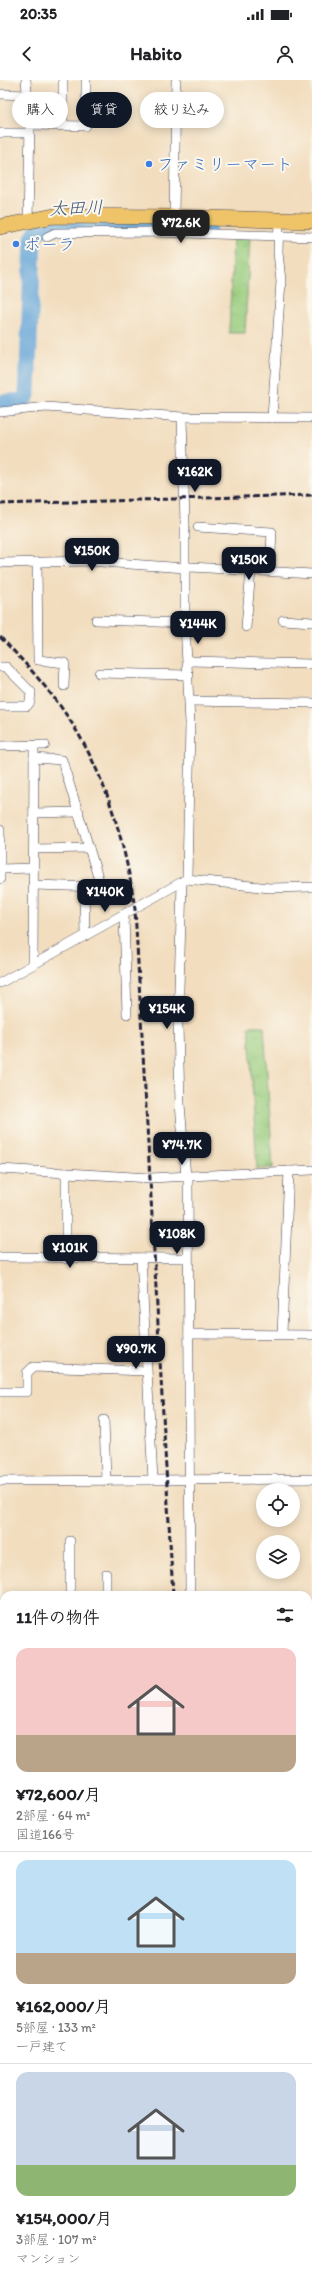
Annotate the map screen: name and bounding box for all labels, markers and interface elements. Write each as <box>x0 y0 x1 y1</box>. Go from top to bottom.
text: 20:35 <box>20 5 57 23</box>
icon: back <box>16 43 38 65</box>
text: Habito <box>130 43 182 65</box>
icon: person <box>274 43 296 65</box>
chip: 購入 <box>12 92 68 128</box>
chip: 賃貸 <box>76 92 132 128</box>
chip: 絞り込み <box>140 92 224 128</box>
place label: ファミリーマート <box>157 154 293 174</box>
marker: ファミリーマート <box>144 159 154 169</box>
water label: 太田川 <box>49 196 103 220</box>
pin: ¥72.6K <box>148 210 214 244</box>
text: ¥72.6K <box>162 215 200 230</box>
place label: ポーラ <box>24 234 75 254</box>
marker: ポーラ <box>11 239 21 249</box>
pin: ¥162K <box>167 459 223 493</box>
text: ¥162K <box>177 464 213 479</box>
pin: ¥150K <box>64 538 120 572</box>
text: ¥150K <box>74 543 110 558</box>
pin: ¥150K <box>221 547 277 581</box>
text: ¥150K <box>231 552 267 567</box>
pin: ¥144K <box>170 611 226 645</box>
text: ¥144K <box>179 616 217 631</box>
pin: ¥140K <box>77 879 133 913</box>
text: ¥140K <box>86 884 124 899</box>
pin: ¥154K <box>139 996 195 1030</box>
text: ¥154K <box>149 1001 185 1016</box>
pin: ¥74.7K <box>149 1132 215 1166</box>
text: ¥74.7K <box>162 1137 202 1152</box>
pin: ¥108K <box>149 1221 205 1255</box>
text: ¥108K <box>159 1226 195 1241</box>
pin: ¥101K <box>42 1235 98 1269</box>
text: ¥101K <box>52 1240 88 1255</box>
pin: ¥90.7K <box>103 1336 169 1370</box>
text: ¥90.7K <box>116 1341 156 1356</box>
map controls <box>256 1483 300 1579</box>
button: locate <box>256 1483 300 1527</box>
button: layers <box>256 1535 300 1579</box>
icon: filters <box>274 1604 296 1626</box>
text: 11件の物件 <box>16 1607 100 1627</box>
icon: home <box>120 1674 192 1746</box>
text: ¥72,600/月 <box>16 1784 101 1804</box>
text: 2部屋 · 64 m² <box>16 1808 90 1823</box>
text: 国道166号 <box>16 1827 75 1842</box>
icon: home <box>120 1886 192 1958</box>
text: ¥162,000/月 <box>16 1996 111 2016</box>
text: 5部屋 · 133 m² <box>16 2020 96 2035</box>
text: 一戸建て <box>16 2039 68 2054</box>
icon: home <box>120 2098 192 2170</box>
text: ¥154,000/月 <box>16 2208 112 2228</box>
text: 3部屋 · 107 m² <box>16 2232 96 2247</box>
text: マンション <box>16 2251 80 2266</box>

